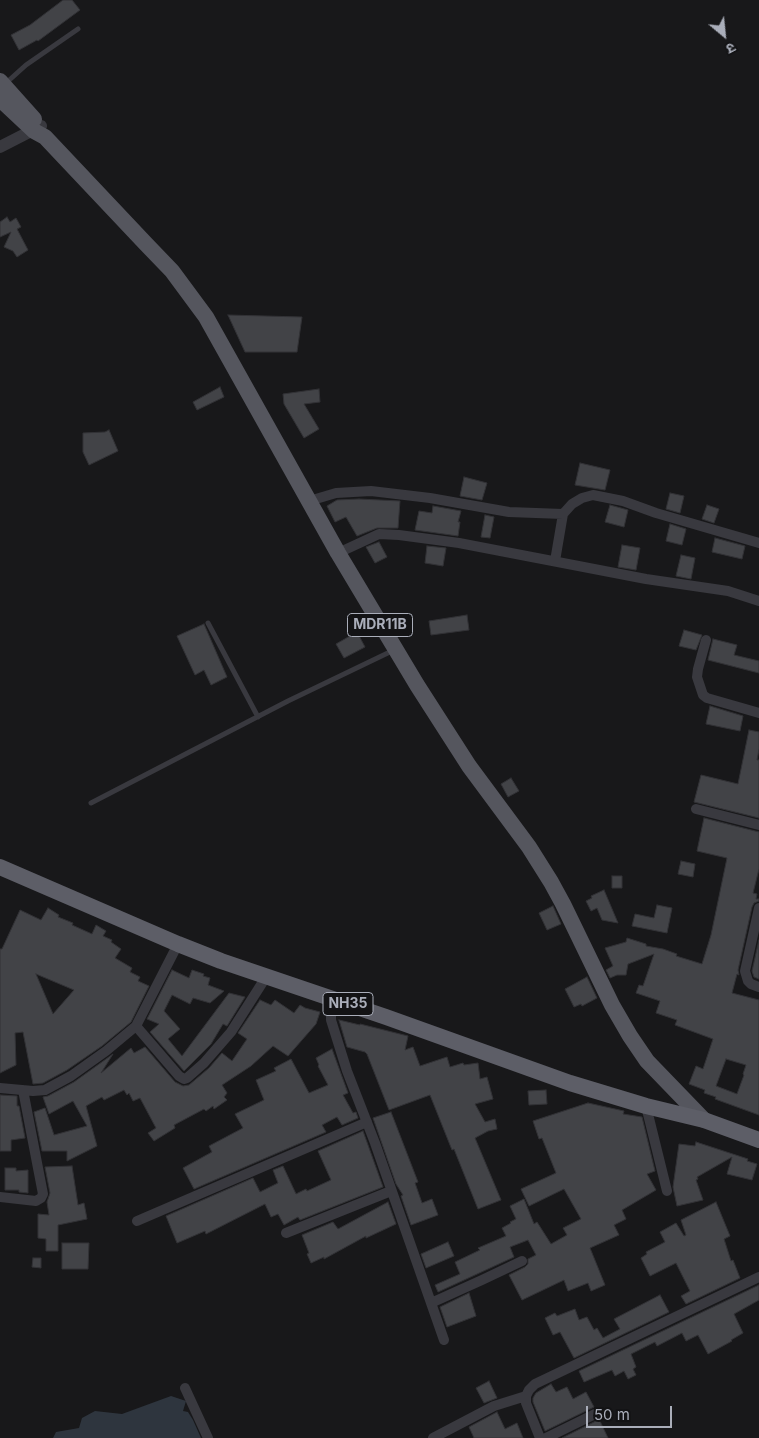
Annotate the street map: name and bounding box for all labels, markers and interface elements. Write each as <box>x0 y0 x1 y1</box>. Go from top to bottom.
north arrow <box>699 10 749 60</box>
text: उ <box>724 39 739 58</box>
road number: MDR11B <box>348 614 412 636</box>
road number: NH35 <box>323 992 373 1016</box>
scale bar <box>589 1396 675 1428</box>
text: 50 m <box>594 1405 630 1424</box>

